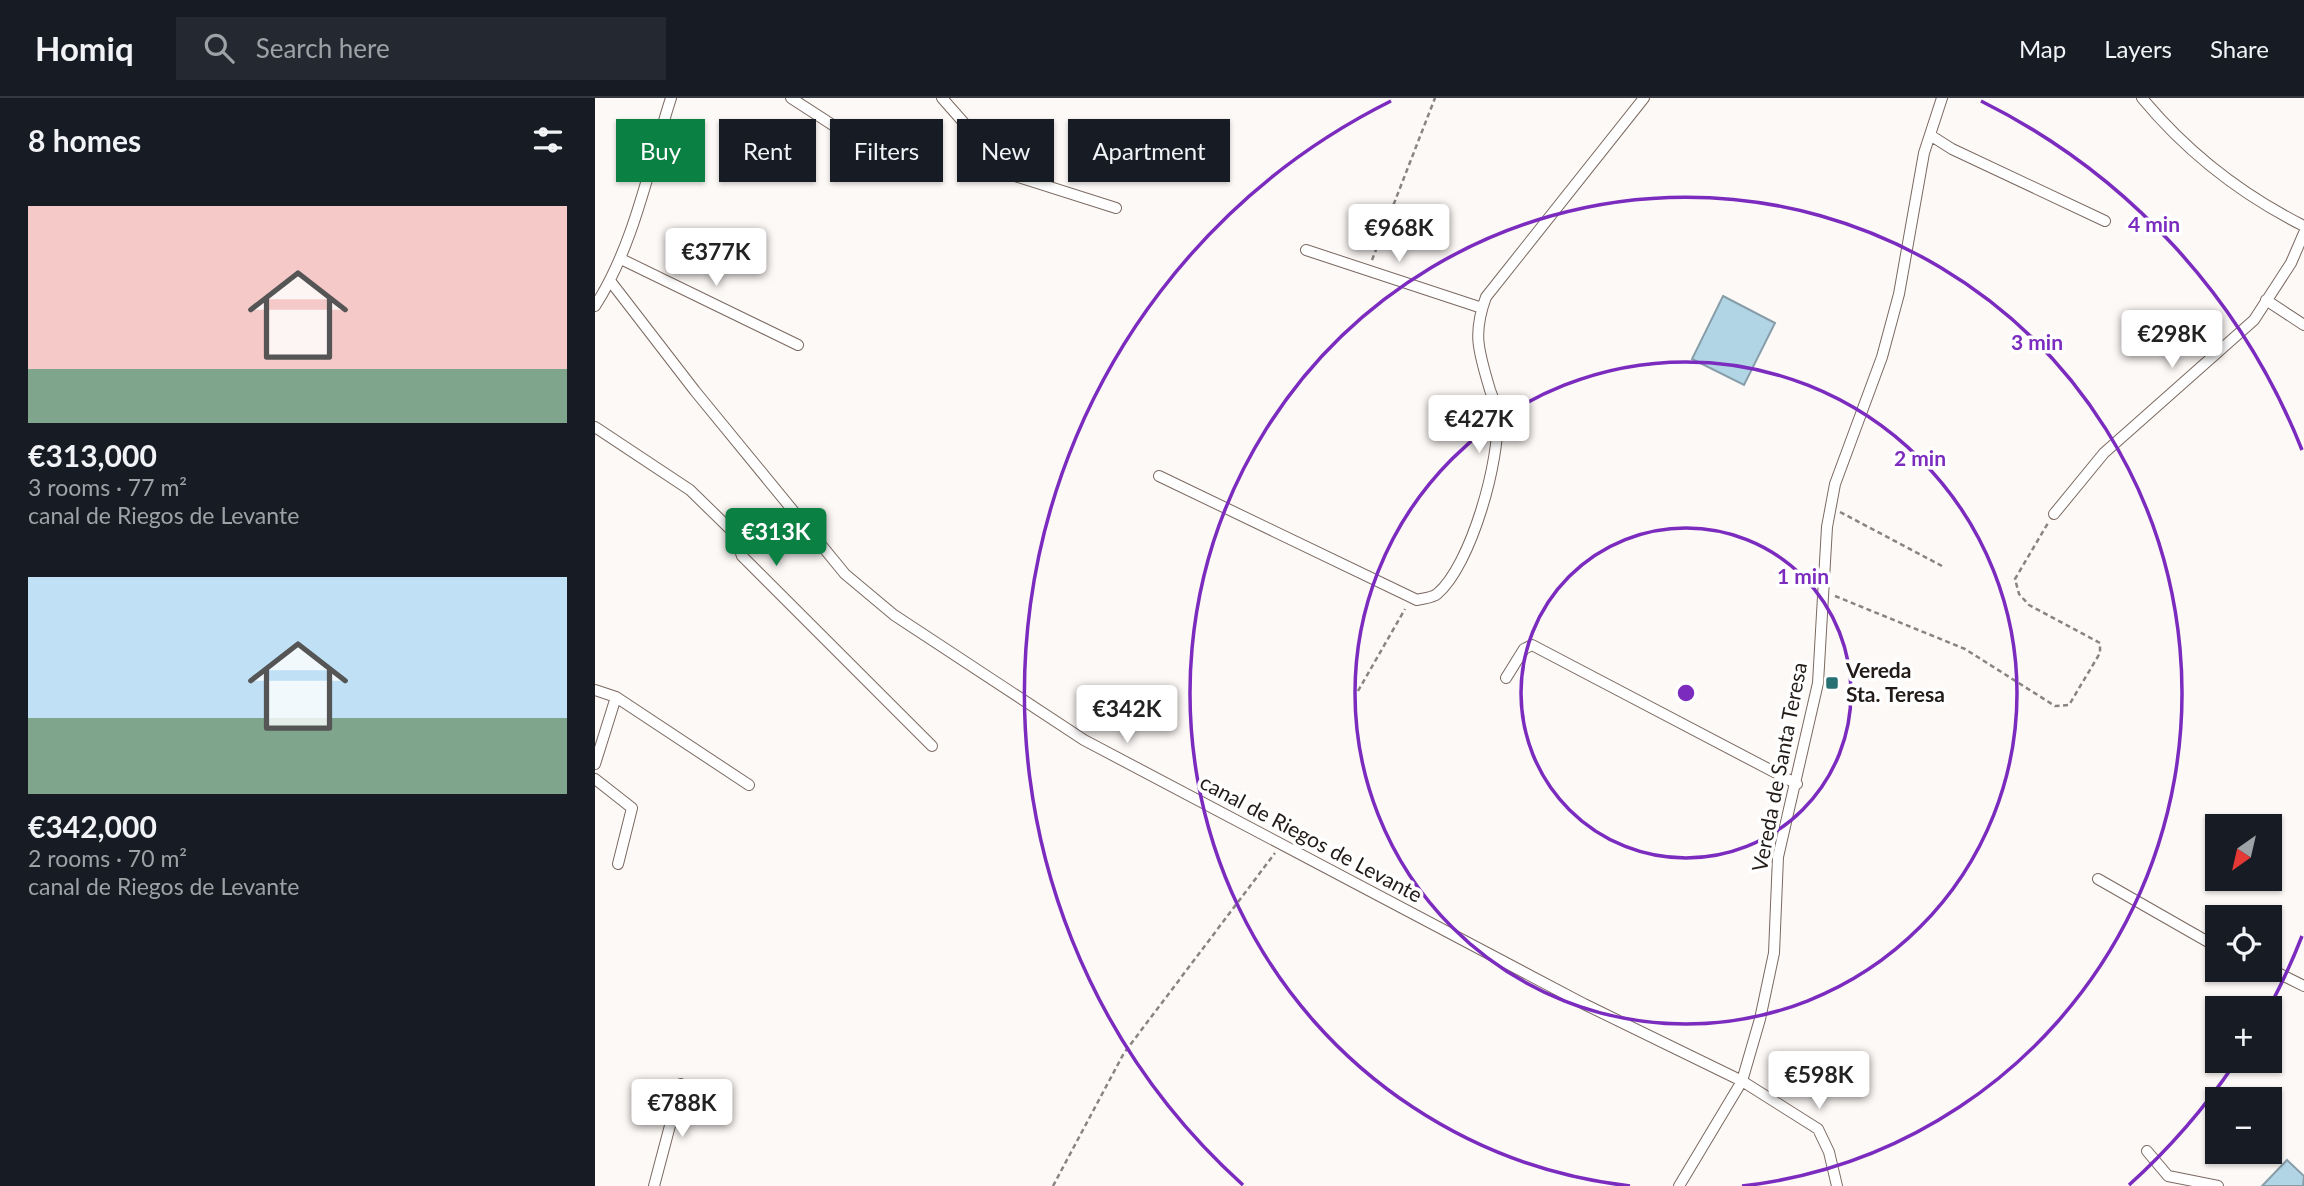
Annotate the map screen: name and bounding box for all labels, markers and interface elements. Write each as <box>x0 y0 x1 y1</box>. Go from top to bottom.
search box <box>176 17 666 80</box>
text: Homiq <box>35 28 134 68</box>
icon: search <box>200 29 238 67</box>
text: Search here <box>256 32 390 64</box>
text: Map <box>2019 34 2066 63</box>
text: Layers <box>2104 34 2172 63</box>
text: Share <box>2210 34 2269 63</box>
chip: Buy <box>616 119 705 182</box>
chip: Rent <box>719 119 816 182</box>
chip: Filters <box>830 119 943 182</box>
chip: New <box>957 119 1054 182</box>
chip: Apartment <box>1068 119 1230 182</box>
icon: filters <box>529 121 567 159</box>
text: 8 homes <box>28 122 141 158</box>
pin: €968K <box>1350 204 1448 264</box>
text: 4 min <box>2128 211 2180 236</box>
text: €968K <box>1364 213 1434 241</box>
pin: €377K <box>667 228 765 288</box>
text: €377K <box>681 237 751 265</box>
icon: home <box>235 252 361 378</box>
pin: €298K <box>2123 310 2221 370</box>
text: €298K <box>2137 319 2207 347</box>
text: 3 min <box>2011 329 2063 354</box>
pin: €427K <box>1430 396 1528 455</box>
text: €427K <box>1444 404 1514 432</box>
text: €313,000 <box>28 437 157 473</box>
text: 2 min <box>1894 445 1946 470</box>
text: 3 rooms · 77 m² <box>28 473 187 501</box>
text: canal de Riegos de Levante <box>28 501 299 529</box>
pin: €313K <box>727 508 825 568</box>
text: €313K <box>741 517 811 545</box>
text: 1 min <box>1777 563 1829 588</box>
icon: home <box>235 623 361 749</box>
place label: Vereda Sta. Teresa <box>1845 657 1945 706</box>
street label: Vereda de Santa Teresa <box>1746 660 1811 873</box>
marker: Vereda Sta. Teresa <box>1824 675 1840 691</box>
centre of rings <box>1674 681 1698 705</box>
pin: €342K <box>1078 686 1176 745</box>
text: €342K <box>1092 694 1162 722</box>
street label: canal de Riegos de Levante <box>1196 768 1427 907</box>
text: €342,000 <box>28 808 157 844</box>
north arrow <box>2205 814 2282 891</box>
map controls <box>2205 814 2282 1164</box>
text: 2 rooms · 70 m² <box>28 844 187 872</box>
text: canal de Riegos de Levante <box>28 872 299 900</box>
button: locate <box>2205 905 2282 982</box>
button: + <box>2205 996 2282 1073</box>
pin: €598K <box>1770 1052 1868 1111</box>
text: €598K <box>1784 1060 1854 1088</box>
pin: €788K <box>633 1080 731 1139</box>
button: − <box>2205 1087 2282 1164</box>
text: €788K <box>647 1088 717 1116</box>

